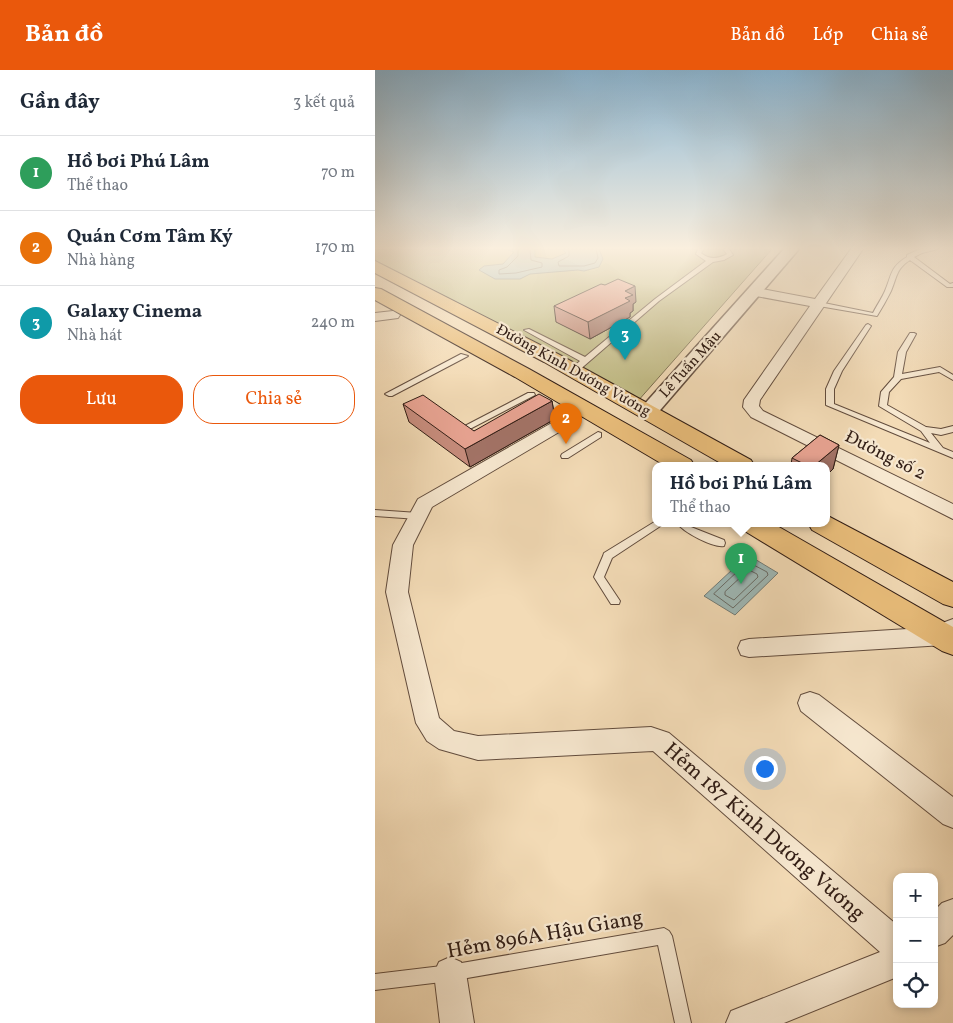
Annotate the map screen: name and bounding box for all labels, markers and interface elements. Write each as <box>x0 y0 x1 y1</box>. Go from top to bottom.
text: Bản đồ <box>25 18 103 52</box>
text: Bản đồ <box>731 23 785 48</box>
text: Lớp <box>813 23 843 48</box>
text: Chia sẻ <box>871 23 928 48</box>
text: Gần đây <box>20 88 100 117</box>
text: 3 kết quả <box>293 92 355 114</box>
text: Hồ bơi Phú Lâm <box>67 149 210 175</box>
text: 1 <box>33 162 39 184</box>
text: 70 m <box>321 162 355 184</box>
text: Thể thao <box>67 175 128 197</box>
text: Quán Cơm Tâm Ký <box>67 224 233 250</box>
text: 2 <box>32 237 40 259</box>
text: 170 m <box>315 237 355 259</box>
text: Nhà hàng <box>67 250 135 272</box>
text: Galaxy Cinema <box>67 299 202 325</box>
text: 3 <box>32 312 40 334</box>
text: 240 m <box>311 312 355 334</box>
pin: 3 <box>609 319 641 360</box>
street label: Đường Kinh Dương Vương <box>492 320 654 423</box>
text: Nhà hát <box>67 325 122 347</box>
street label: Lê Tuấn Mậu <box>655 327 727 403</box>
button: Lưu <box>20 375 183 424</box>
button: Chia sẻ <box>193 375 355 424</box>
pin: 2 <box>550 403 582 444</box>
street label: Đường số 2 <box>840 425 930 487</box>
popup <box>652 462 830 527</box>
text: Hồ bơi Phú Lâm <box>670 471 812 497</box>
text: Thể thao <box>670 497 731 519</box>
pin: 1 <box>725 543 757 584</box>
street label: Hẻm 187 Kinh Dương Vương <box>657 736 871 928</box>
your location <box>752 756 778 782</box>
map controls <box>893 873 938 1008</box>
button: + <box>893 873 938 918</box>
street label: Hẻm 896A Hậu Giang <box>445 904 645 966</box>
button: − <box>893 918 938 963</box>
button: locate <box>893 963 938 1008</box>

